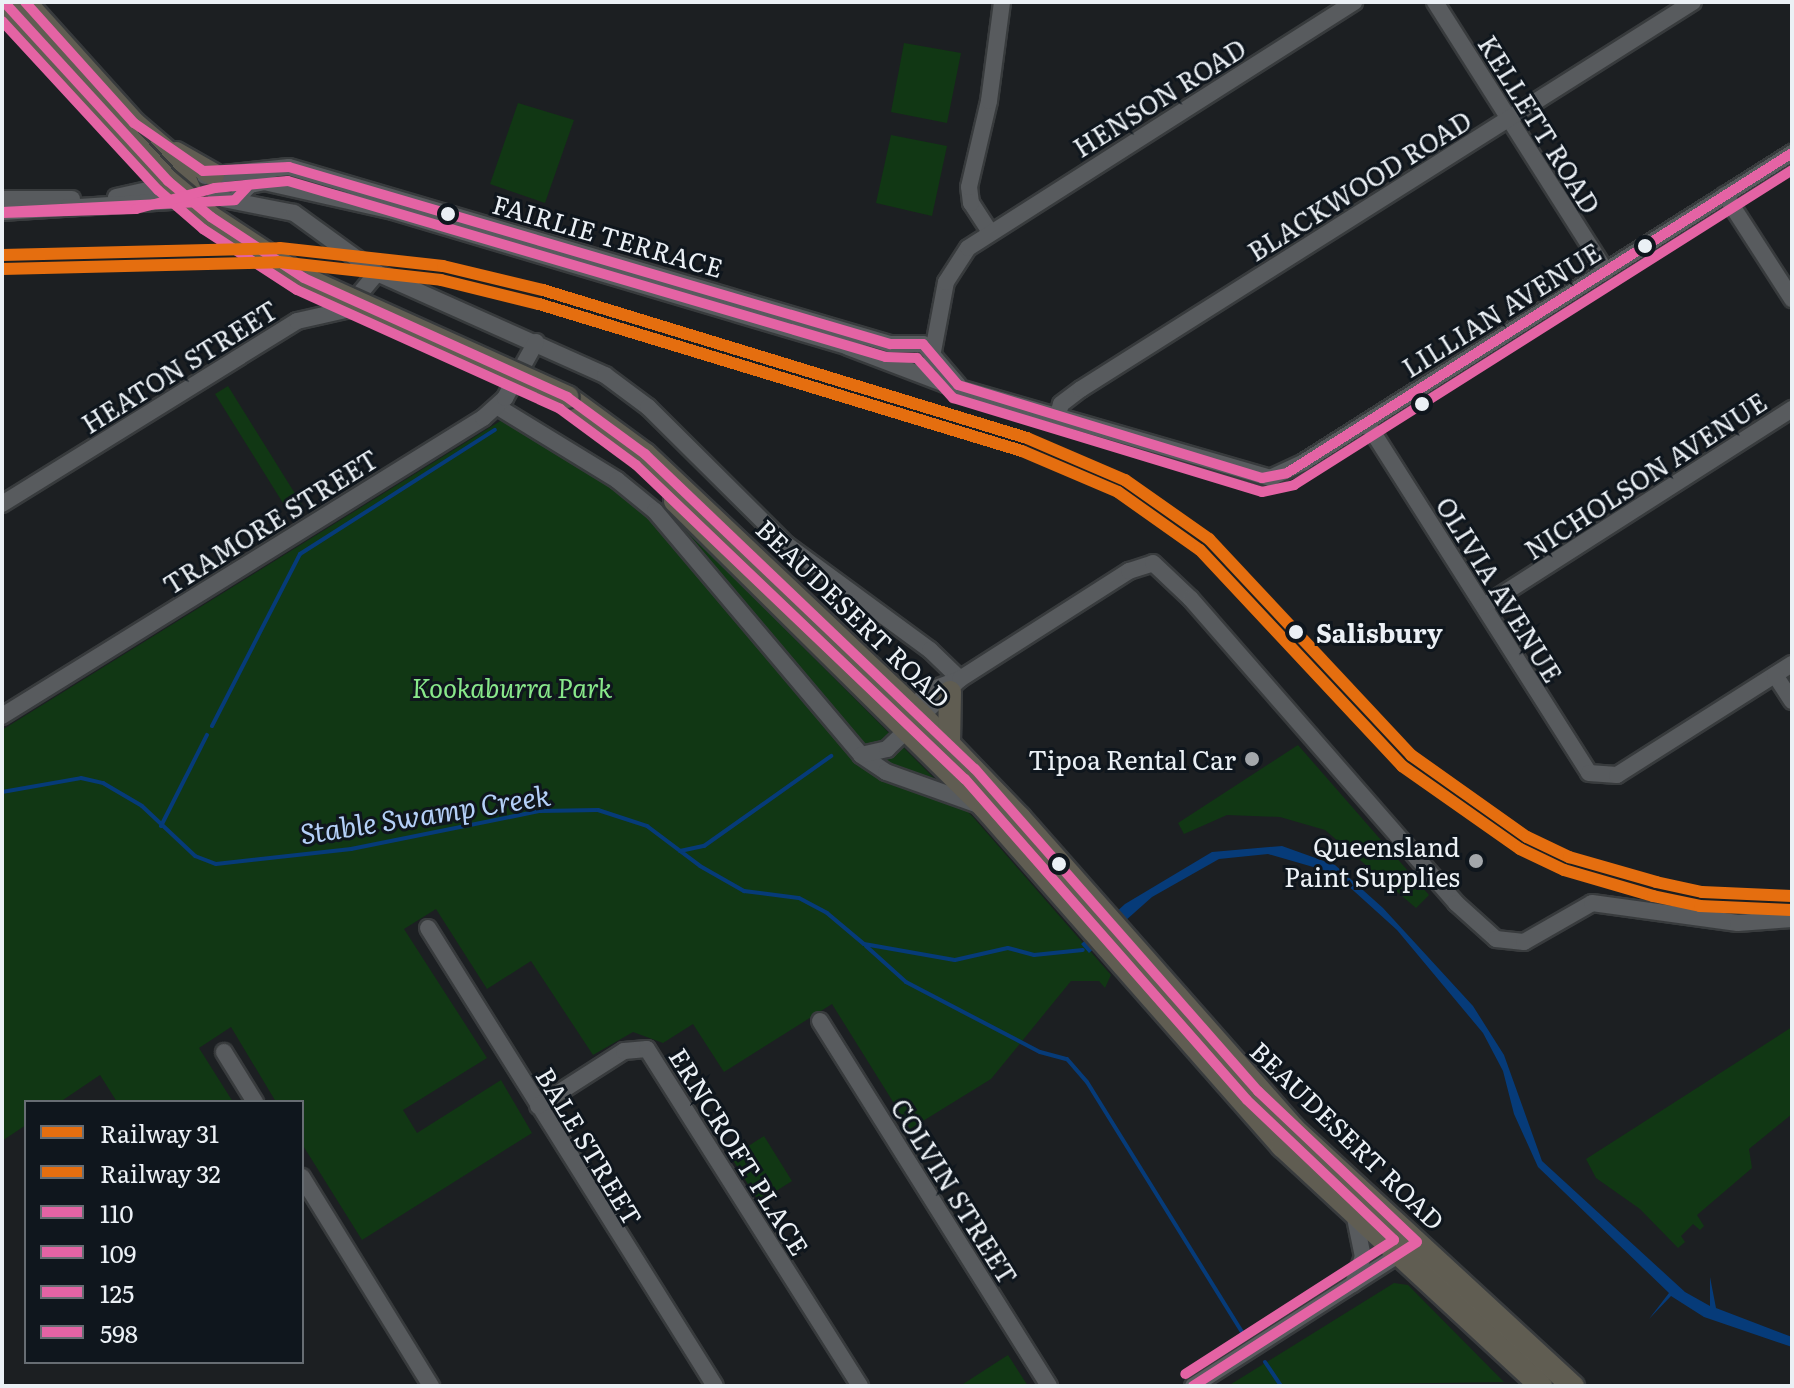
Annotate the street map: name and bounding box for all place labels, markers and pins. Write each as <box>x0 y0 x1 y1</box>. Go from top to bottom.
unlabelled marker <box>440 206 456 222</box>
unlabelled marker <box>1637 238 1653 254</box>
unlabelled marker <box>1414 396 1430 412</box>
place label: Salisbury <box>1316 616 1443 648</box>
marker: Salisbury <box>1283 619 1309 645</box>
place label: Tipoa Rental Car <box>1028 743 1236 775</box>
marker: Tipoa Rental Car <box>1243 750 1261 768</box>
place label: Queensland Paint Supplies <box>1284 830 1460 892</box>
marker: Queensland Paint Supplies <box>1467 852 1485 870</box>
unlabelled marker <box>1051 856 1067 872</box>

